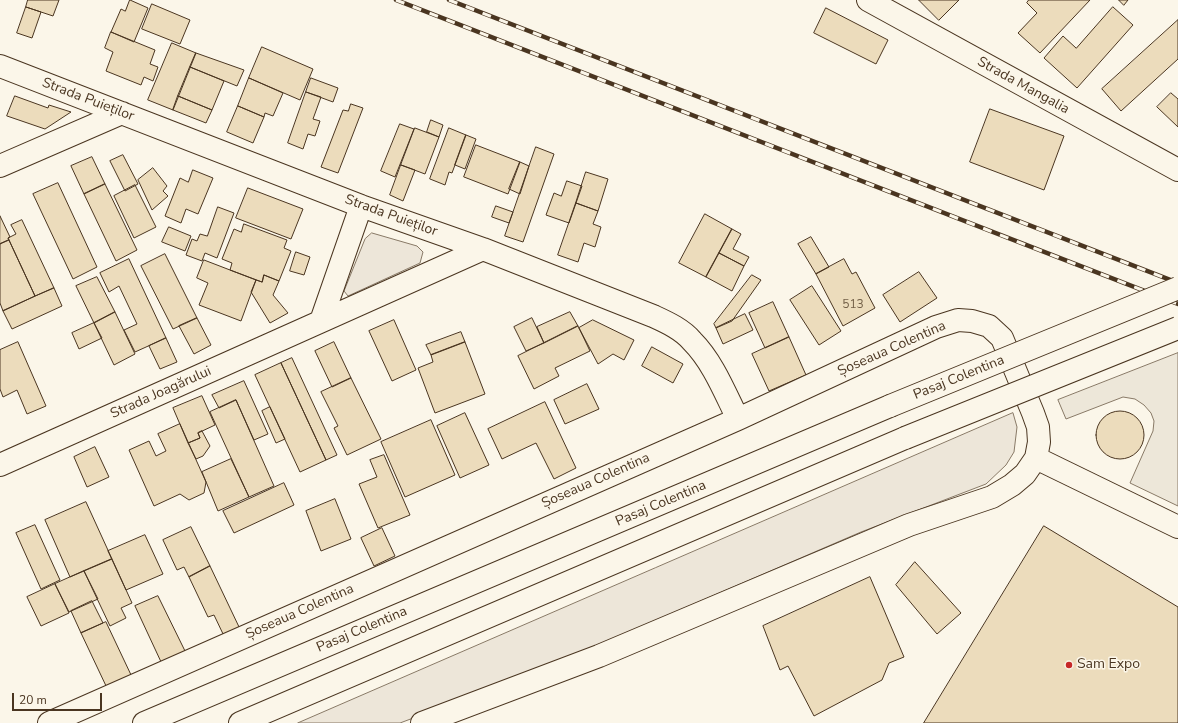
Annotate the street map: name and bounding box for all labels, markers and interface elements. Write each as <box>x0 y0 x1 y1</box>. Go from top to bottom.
street label: Strada Mangalia <box>974 54 1072 118</box>
street label: Strada Puieților <box>40 75 136 125</box>
street label: Strada Puieților <box>342 191 440 241</box>
house number: 513 <box>842 298 864 312</box>
street label: Șoseaua Colentina <box>835 318 949 380</box>
street label: Pasaj Colentina <box>911 352 1007 404</box>
street label: Strada Joagărului <box>108 363 214 423</box>
street label: Șoseaua Colentina <box>539 450 653 512</box>
street label: Pasaj Colentina <box>613 477 709 531</box>
street label: Șoseaua Colentina <box>243 581 357 643</box>
street label: Pasaj Colentina <box>314 603 410 657</box>
place label: Sam Expo <box>1077 657 1140 673</box>
marker: Sam Expo <box>1064 660 1074 670</box>
scale bar <box>14 685 104 711</box>
text: 20 m <box>19 692 47 708</box>

